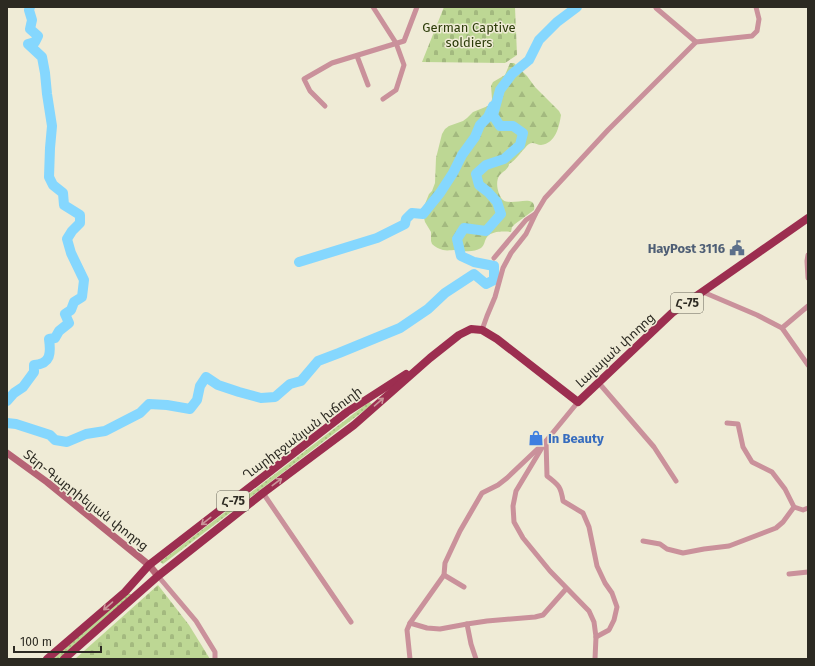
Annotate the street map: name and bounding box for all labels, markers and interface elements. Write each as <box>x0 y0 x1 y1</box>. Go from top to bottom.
park label: German Captive soldiers <box>422 20 516 50</box>
public building icon: HayPost 3116 <box>728 239 746 257</box>
place label: HayPost 3116 <box>648 241 725 256</box>
road number: Հ-75 <box>671 293 703 313</box>
street label: Լալայան փողոց <box>573 310 657 390</box>
street label: Ղարիբջանյան խճուղի <box>239 383 365 483</box>
one-way arrow <box>374 398 385 407</box>
shop icon: In Beauty <box>527 429 545 447</box>
place label: In Beauty <box>548 431 604 446</box>
street label: Տեր-Գաբրիելյան փողոց <box>21 447 151 553</box>
one-way arrow <box>271 478 282 486</box>
road number: Հ-75 <box>217 491 249 511</box>
one-way arrow <box>201 517 212 525</box>
one-way arrow <box>103 601 114 610</box>
scale bar <box>14 628 101 654</box>
text: 100 m <box>20 635 52 649</box>

